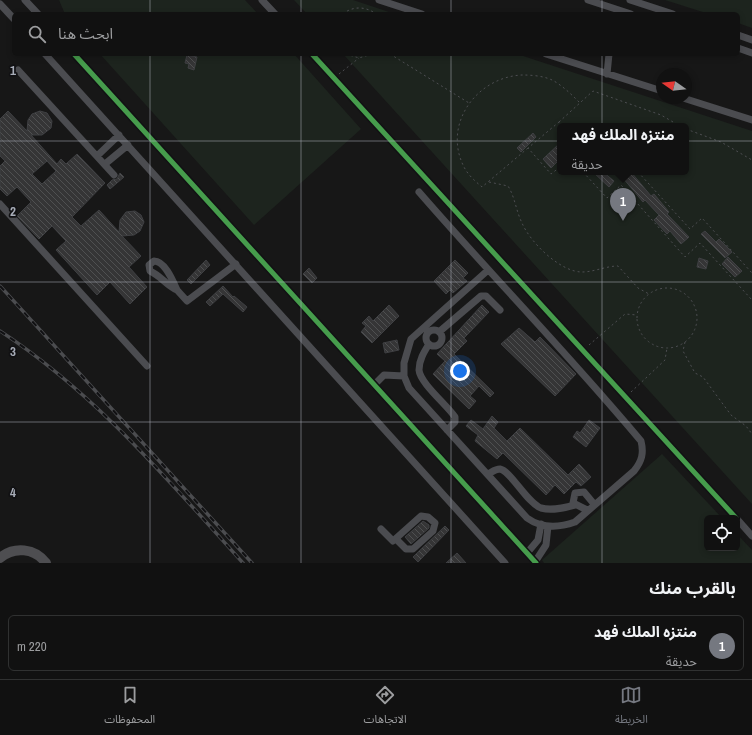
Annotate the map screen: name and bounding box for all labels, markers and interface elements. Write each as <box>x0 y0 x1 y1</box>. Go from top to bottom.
search box <box>12 12 740 56</box>
icon: search <box>26 23 48 45</box>
text: ابحث هنا <box>58 23 113 44</box>
text: 1 <box>10 62 16 79</box>
north arrow <box>656 68 692 104</box>
popup <box>557 123 689 175</box>
text: منتزه الملك فهد <box>571 124 675 145</box>
text: حديقة <box>571 156 603 173</box>
pin: 1 <box>610 188 636 221</box>
text: 2 <box>10 203 16 220</box>
text: 3 <box>10 343 16 360</box>
your location <box>450 361 470 381</box>
text: 4 <box>10 484 16 501</box>
map controls <box>704 515 740 551</box>
button: locate <box>704 515 740 551</box>
text: بالقرب منك <box>649 576 736 599</box>
text: منتزه الملك فهد <box>594 621 697 642</box>
text: 220 m <box>17 638 47 655</box>
text: 1 <box>719 638 725 655</box>
text: حديقة <box>666 653 697 670</box>
tab: المحفوظات <box>104 684 155 731</box>
tab: الاتجاهات <box>364 684 407 731</box>
tab: الخريطة <box>615 684 648 731</box>

